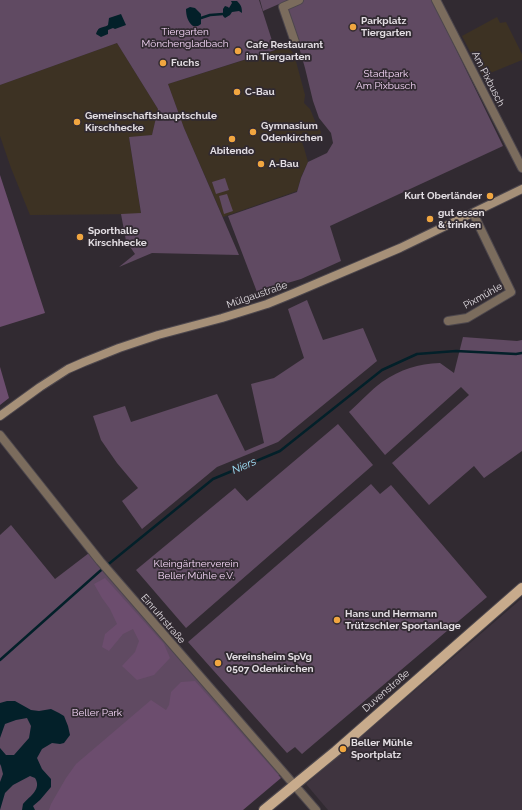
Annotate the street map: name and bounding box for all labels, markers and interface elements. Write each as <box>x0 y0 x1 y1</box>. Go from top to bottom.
place label: Parkplatz Tiergarten <box>361 15 411 38</box>
marker: Parkplatz Tiergarten <box>348 22 358 32</box>
park label: Tiergarten Mönchengladbach <box>142 26 228 50</box>
place label: Cafe Restaurant im Tiergarten <box>246 39 323 62</box>
marker: Cafe Restaurant im Tiergarten <box>233 46 243 56</box>
street label: Am Pixbusch <box>469 49 507 109</box>
place label: Fuchs <box>171 57 199 69</box>
marker: Fuchs <box>158 58 168 68</box>
park label: Stadtpark Am Pixbusch <box>356 68 416 92</box>
place label: C-Bau <box>245 86 275 98</box>
marker: C-Bau <box>232 87 242 97</box>
place label: Gemeinschaftshauptschule Kirschhecke <box>85 110 217 134</box>
marker: Gemeinschaftshauptschule Kirschhecke <box>72 117 82 127</box>
place label: Gymnasium Odenkirchen <box>261 120 323 144</box>
marker: Gymnasium Odenkirchen <box>248 127 258 137</box>
marker: Abitendo <box>227 134 237 144</box>
place label: Abitendo <box>210 145 254 157</box>
place label: A-Bau <box>269 158 299 170</box>
marker: A-Bau <box>256 159 266 169</box>
place label: Kurt Oberländer <box>404 190 482 202</box>
marker: Kurt Oberländer <box>485 191 495 201</box>
place label: gut essen & trinken <box>438 207 485 230</box>
marker: gut essen & trinken <box>425 214 435 224</box>
place label: Sporthalle Kirschhecke <box>88 225 147 248</box>
marker: Sporthalle Kirschhecke <box>75 232 85 242</box>
street label: Mülgaustraße <box>225 279 289 311</box>
street label: Pixmühle <box>461 280 505 312</box>
water label: Niers <box>230 455 258 477</box>
park label: Kleingärtnerverein Beller Mühle e.V. <box>154 558 238 582</box>
street label: Einruhrstraße <box>138 592 188 646</box>
place label: Hans und Hermann Trützschler Sportanlage <box>345 608 461 632</box>
marker: Hans und Hermann Trützschler Sportanlage <box>332 615 342 625</box>
place label: Vereinsheim SpVg 0507 Odenkirchen <box>226 651 314 674</box>
marker: Vereinsheim SpVg 0507 Odenkirchen <box>213 658 223 668</box>
street label: Duvenstraße <box>360 667 412 715</box>
park label: Beller Park <box>72 707 122 719</box>
place label: Beller Mühle Sportplatz <box>351 737 412 760</box>
marker: Beller Mühle Sportplatz <box>338 744 348 754</box>

